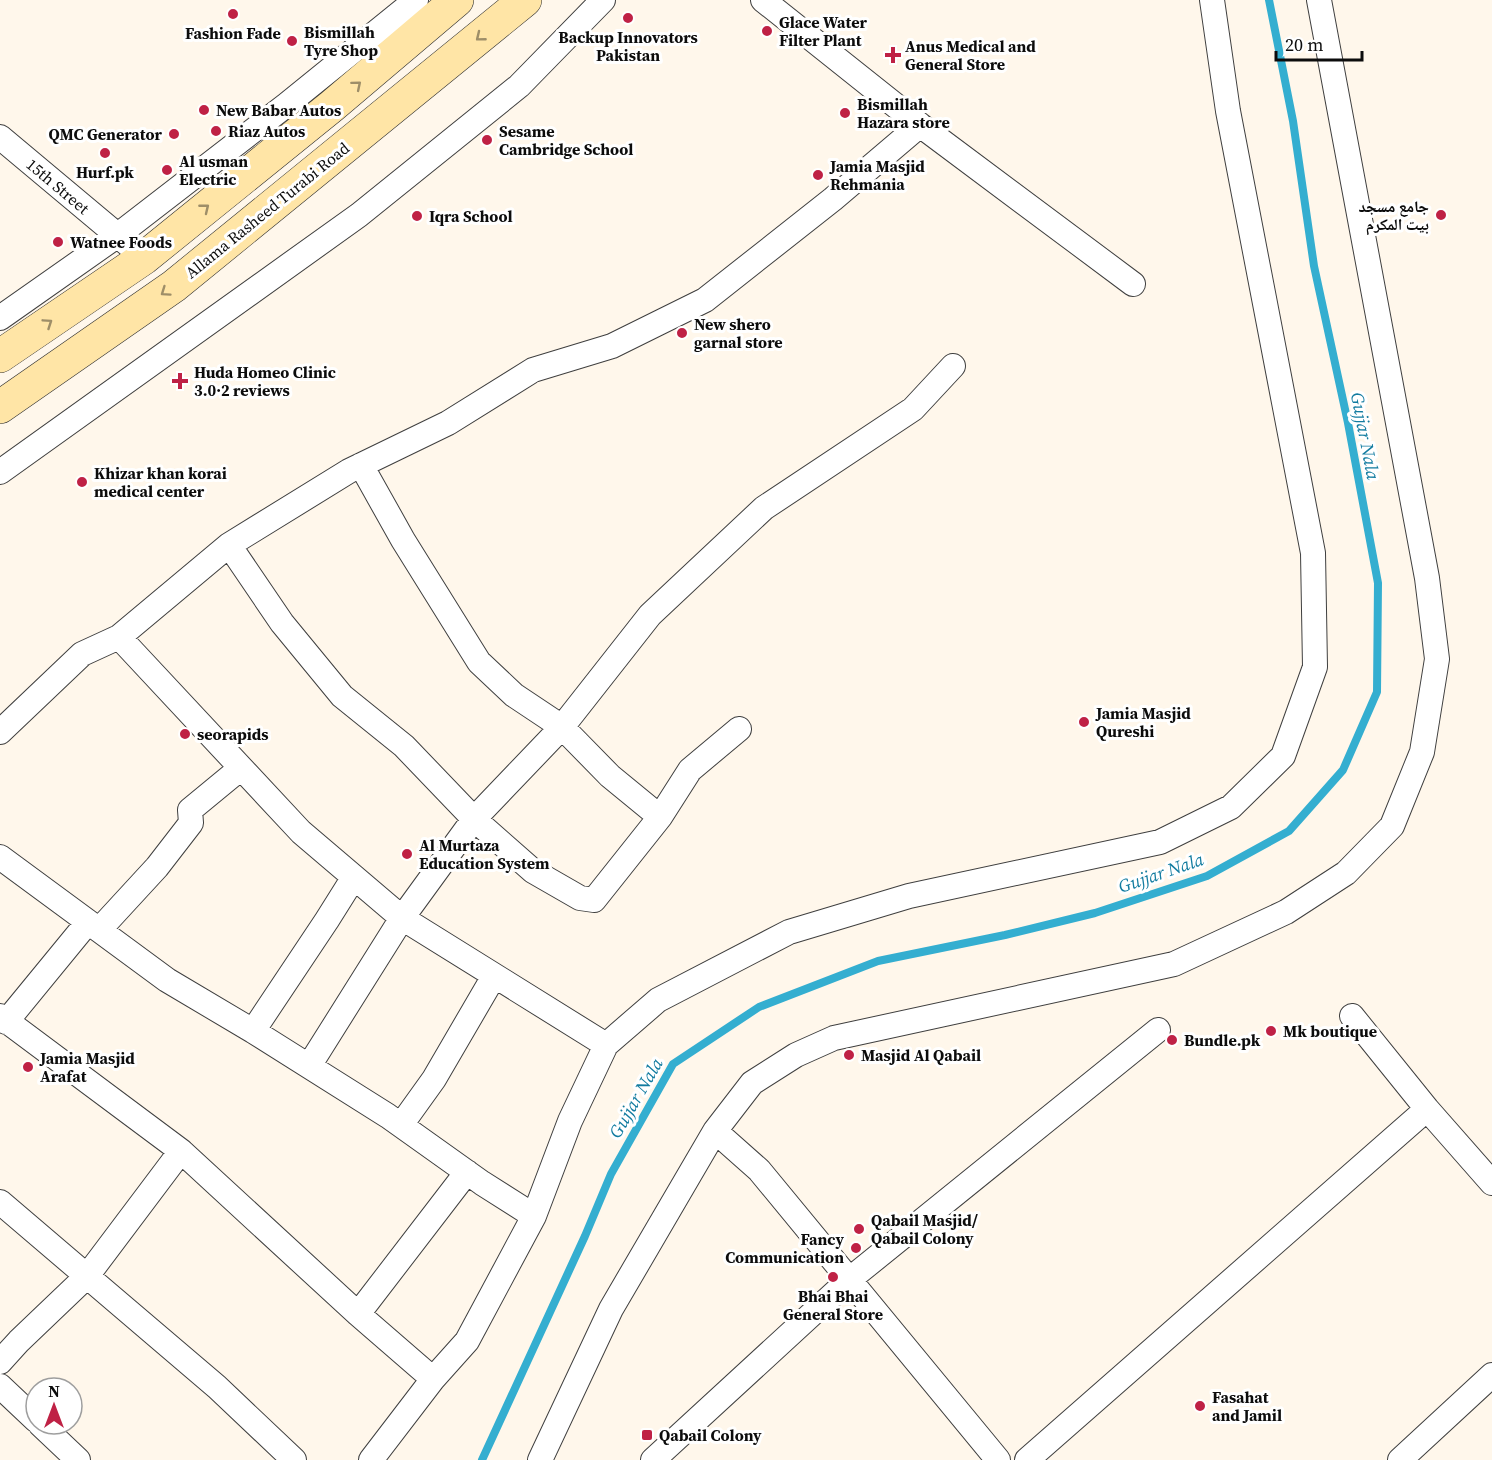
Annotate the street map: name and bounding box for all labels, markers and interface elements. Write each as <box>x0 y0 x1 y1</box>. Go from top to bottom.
marker: Fashion Fade <box>226 7 240 21</box>
marker: Backup Innovators Pakistan <box>621 11 635 25</box>
place label: Glace Water Filter Plant <box>779 11 868 51</box>
place label: Bismillah Tyre Shop <box>304 21 378 61</box>
place label: Fashion Fade <box>185 22 281 44</box>
marker: Glace Water Filter Plant <box>760 24 774 38</box>
scale bar <box>1276 24 1362 62</box>
place label: Backup Innovators Pakistan <box>558 26 698 66</box>
one-way arrow <box>476 30 487 41</box>
text: 20 m <box>1285 32 1323 57</box>
marker: Bismillah Tyre Shop <box>285 34 299 48</box>
place label: Anus Medical and General Store <box>905 35 1036 75</box>
marker: Anus Medical and General Store <box>886 48 900 62</box>
one-way arrow <box>350 81 361 92</box>
place label: Bismillah Hazara store <box>857 93 950 133</box>
place label: New Babar Autos <box>216 99 341 121</box>
marker: New Babar Autos <box>197 103 211 117</box>
marker: Bismillah Hazara store <box>838 106 852 120</box>
place label: Riaz Autos <box>228 120 305 142</box>
place label: Sesame Cambridge School <box>499 120 633 160</box>
place label: QMC Generator <box>49 123 163 145</box>
marker: Riaz Autos <box>209 124 223 138</box>
marker: QMC Generator <box>167 127 181 141</box>
marker: Sesame Cambridge School <box>480 133 494 147</box>
street label: Allama Rasheed Turabi Road <box>180 137 354 283</box>
marker: Hurf.pk <box>98 146 112 160</box>
place label: Al usman Electric <box>179 150 248 190</box>
street label: 15th Street <box>22 153 95 219</box>
place label: Jamia Masjid Rehmania <box>829 155 925 195</box>
place label: Hurf.pk <box>76 161 134 183</box>
marker: Al usman Electric <box>160 163 174 177</box>
marker: Jamia Masjid Rehmania <box>811 168 825 182</box>
place label: جامع مسجد بیت المکرم <box>1358 195 1429 236</box>
one-way arrow <box>199 205 210 216</box>
place label: Iqra School <box>429 205 513 227</box>
marker: جامع مسجد بیت المکرم <box>1434 208 1448 222</box>
marker: Iqra School <box>410 209 424 223</box>
place label: Watnee Foods <box>70 231 172 253</box>
marker: Watnee Foods <box>51 235 65 249</box>
one-way arrow <box>161 285 172 296</box>
place label: New shero garnal store <box>694 313 783 353</box>
one-way arrow <box>42 319 53 330</box>
marker: New shero garnal store <box>675 326 689 340</box>
place label: Huda Homeo Clinic 3.0·2 reviews <box>194 361 336 401</box>
marker: Huda Homeo Clinic 3.0·2 reviews <box>171 372 189 390</box>
water label: Gujjar Nala <box>1345 390 1386 482</box>
place label: Khizar khan korai medical center <box>94 462 227 502</box>
marker: Khizar khan korai medical center <box>75 475 89 489</box>
place label: Jamia Masjid Qureshi <box>1095 702 1191 742</box>
marker: Jamia Masjid Qureshi <box>1077 715 1091 729</box>
place label: seorapids <box>197 723 269 745</box>
marker: seorapids <box>178 727 192 741</box>
place label: Al Murtaza Education System <box>419 834 550 874</box>
water label: Gujjar Nala <box>1115 846 1207 899</box>
marker: Al Murtaza Education System <box>400 847 414 861</box>
place label: Mk boutique <box>1283 1020 1377 1042</box>
marker: Mk boutique <box>1264 1024 1278 1038</box>
place label: Bundle.pk <box>1184 1029 1261 1051</box>
marker: Bundle.pk <box>1165 1033 1179 1047</box>
place label: Masjid Al Qabail <box>861 1044 981 1066</box>
place label: Jamia Masjid Arafat <box>39 1047 135 1087</box>
marker: Masjid Al Qabail <box>842 1048 856 1062</box>
water label: Gujjar Nala <box>603 1053 669 1142</box>
marker: Jamia Masjid Arafat <box>21 1060 35 1074</box>
place label: Qabail Masjid/ Qabail Colony <box>871 1209 979 1249</box>
marker: Qabail Masjid/ Qabail Colony <box>852 1222 866 1236</box>
place label: Fancy Communication <box>725 1228 844 1268</box>
marker: Fancy Communication <box>849 1241 863 1255</box>
marker: Bhai Bhai General Store <box>826 1270 840 1284</box>
place label: Bhai Bhai General Store <box>783 1285 883 1325</box>
north arrow <box>24 1376 84 1436</box>
text: N <box>48 1380 60 1402</box>
place label: Fasahat and Jamil <box>1212 1386 1282 1426</box>
marker: Fasahat and Jamil <box>1193 1399 1207 1413</box>
place label: Qabail Colony <box>659 1424 762 1446</box>
marker: Qabail Colony <box>640 1428 654 1442</box>

